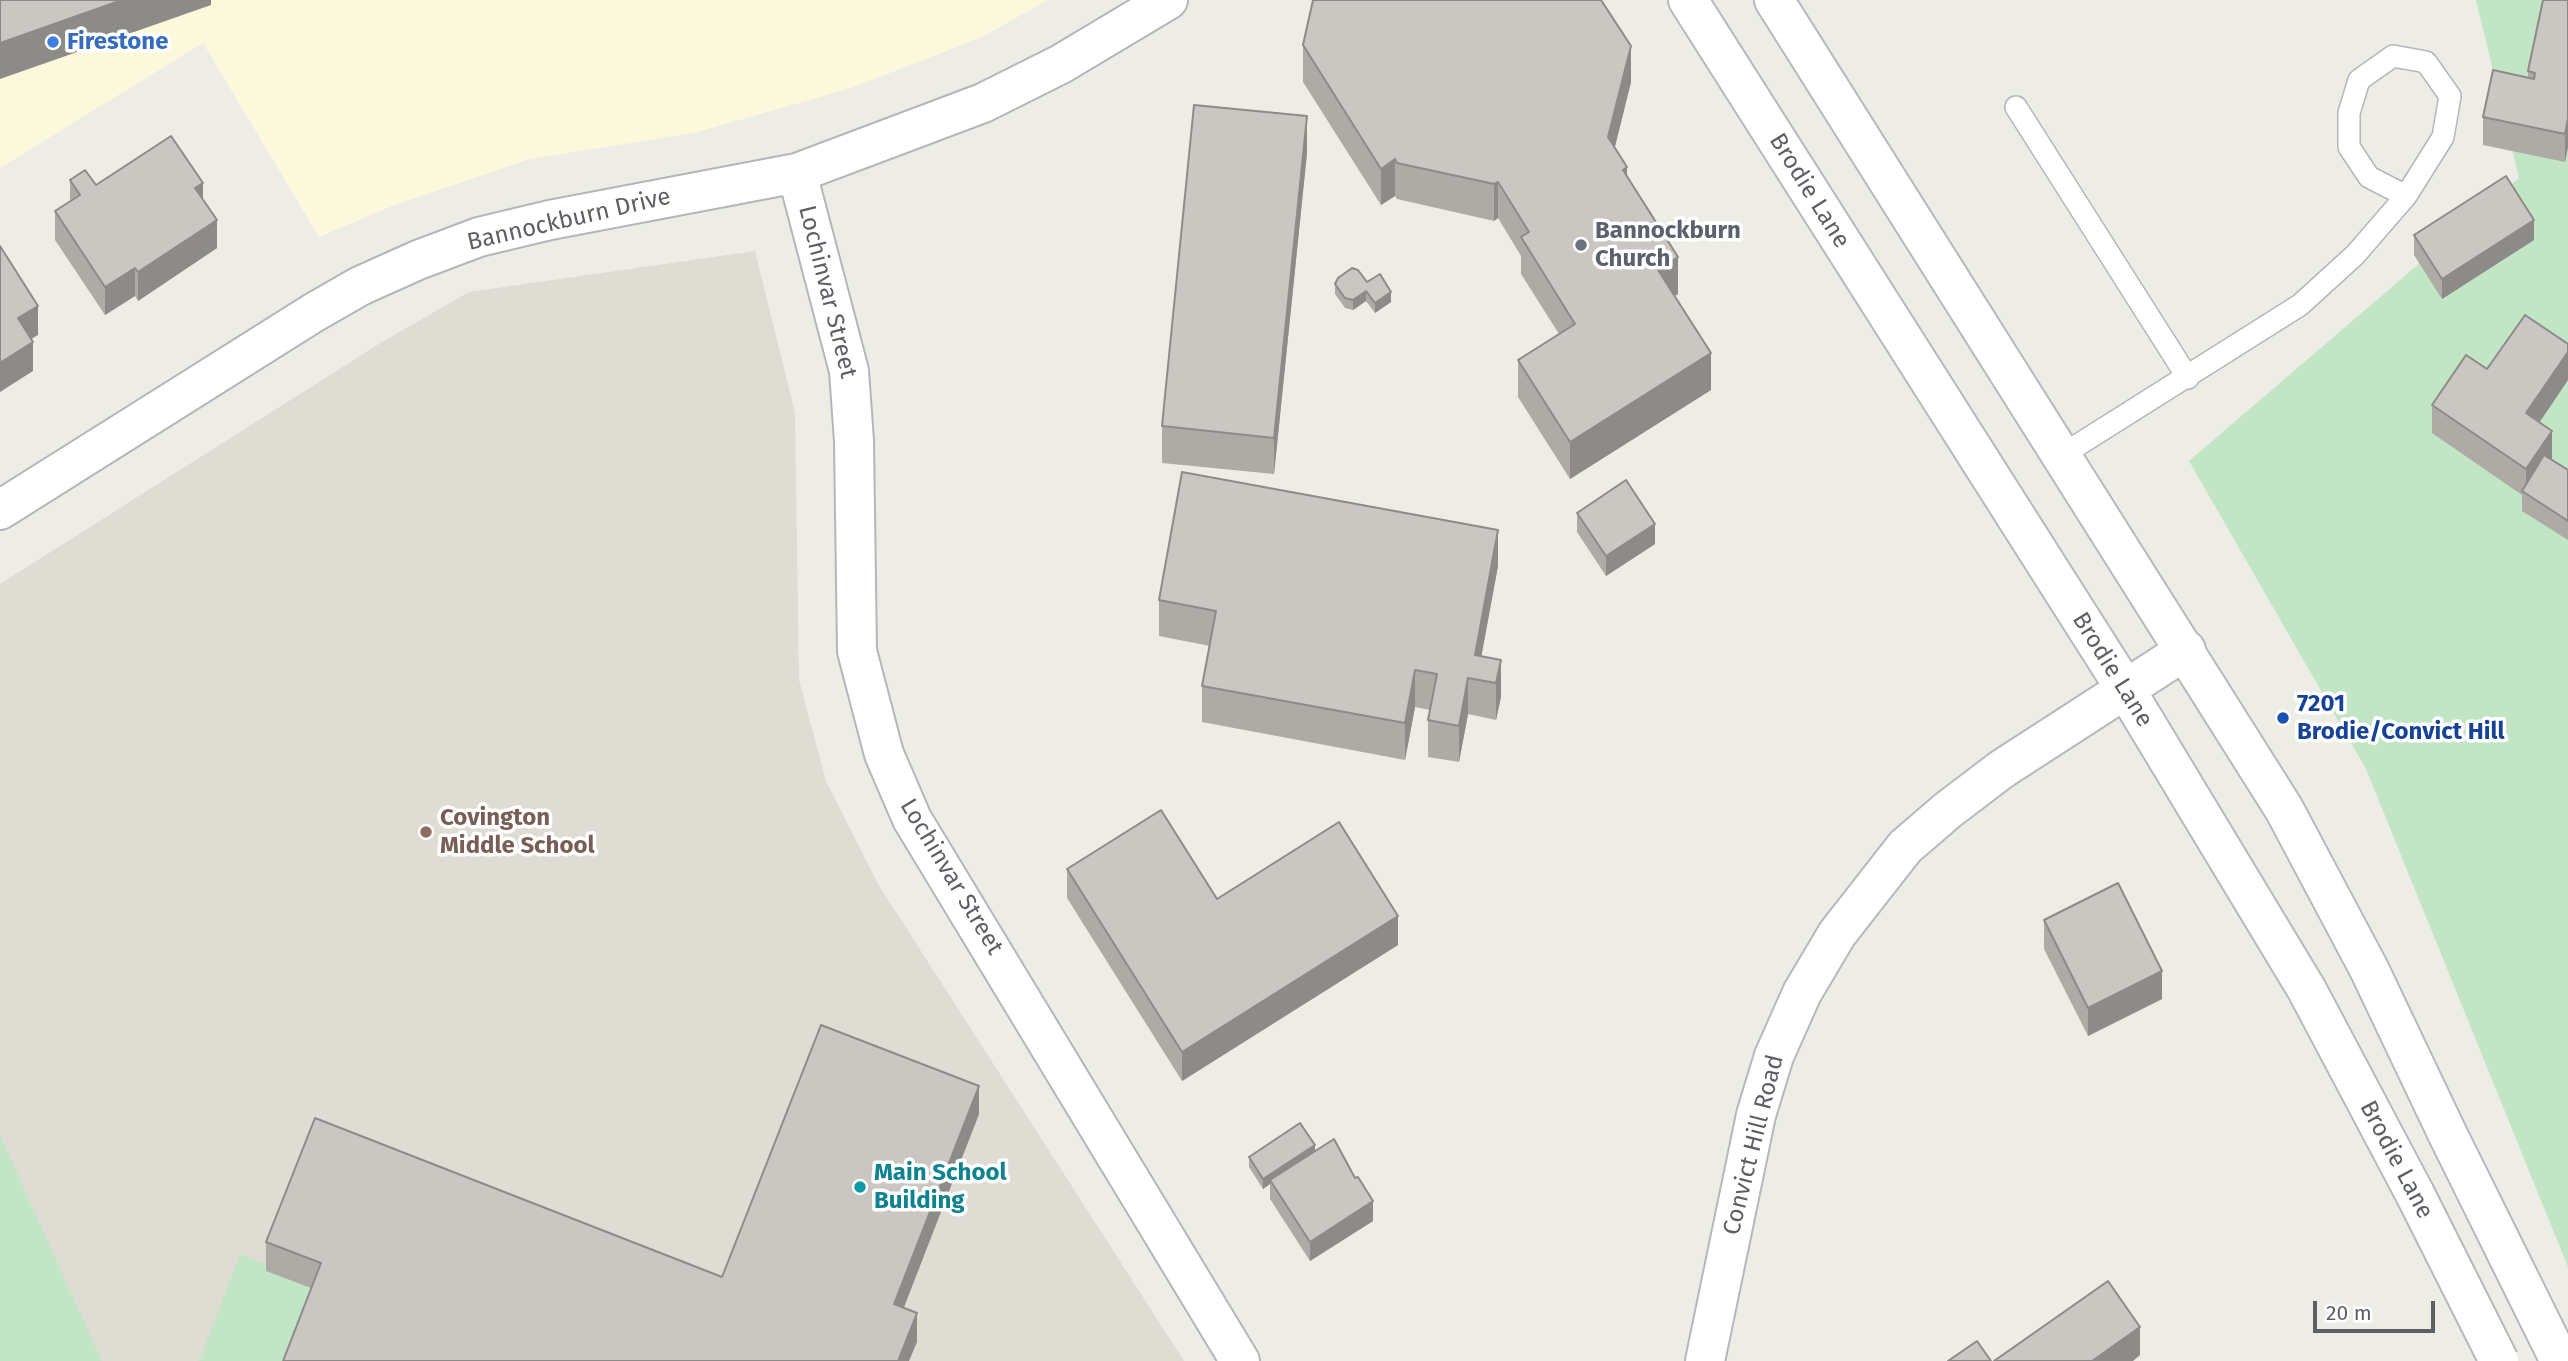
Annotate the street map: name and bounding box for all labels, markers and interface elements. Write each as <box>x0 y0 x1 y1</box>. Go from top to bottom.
place label: Firestone <box>67 28 168 56</box>
marker: Firestone <box>45 34 61 50</box>
street label: Brodie Lane <box>1762 128 1856 254</box>
street label: Bannockburn Drive <box>465 183 673 257</box>
street label: Lochinvar Street <box>792 203 862 381</box>
place label: Bannockburn Church <box>1595 217 1741 273</box>
marker: Bannockburn Church <box>1573 237 1589 253</box>
street label: Brodie Lane <box>2065 607 2159 733</box>
place label: 7201 Brodie/Convict Hill <box>2297 690 2505 746</box>
marker: 7201 Brodie/Convict Hill <box>2275 710 2291 726</box>
street label: Lochinvar Street <box>893 794 1009 960</box>
place label: Covington Middle School <box>440 804 595 860</box>
marker: Covington Middle School <box>418 824 434 840</box>
street label: Convict Hill Road <box>1718 1052 1790 1238</box>
street label: Brodie Lane <box>2353 1096 2439 1224</box>
place label: Main School Building <box>874 1159 1007 1215</box>
marker: Main School Building <box>852 1179 868 1195</box>
scale bar <box>2316 1288 2438 1332</box>
text: 20 m <box>2326 1300 2372 1326</box>

